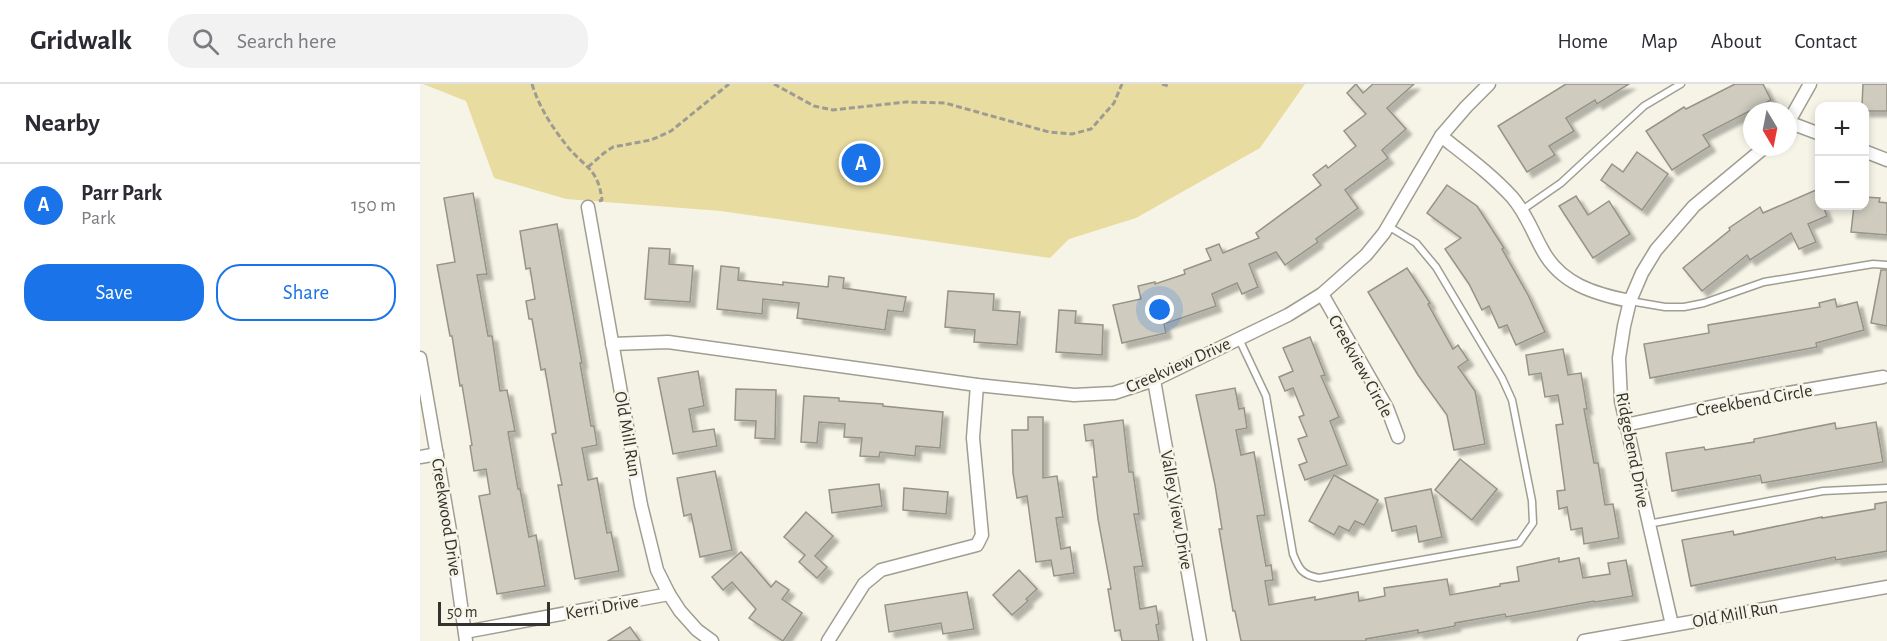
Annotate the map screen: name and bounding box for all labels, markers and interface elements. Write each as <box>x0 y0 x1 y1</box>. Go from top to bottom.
search box <box>168 14 588 68</box>
icon: search <box>189 25 222 58</box>
text: Gridwalk <box>30 27 132 55</box>
text: Search here <box>237 30 336 52</box>
text: Home <box>1557 31 1608 52</box>
text: Map <box>1641 31 1678 52</box>
text: About <box>1711 31 1761 52</box>
text: Contact <box>1794 31 1857 52</box>
north arrow <box>1743 102 1797 156</box>
map controls <box>1815 102 1869 210</box>
button: + <box>1815 102 1869 156</box>
text: Nearby <box>24 110 100 136</box>
pin: A <box>842 140 880 185</box>
button: − <box>1815 156 1869 210</box>
text: Parr Park <box>81 182 162 204</box>
text: A <box>38 195 50 215</box>
text: 150 m <box>351 195 396 215</box>
text: Park <box>81 208 116 228</box>
button: Save <box>24 264 204 321</box>
button: Share <box>216 264 396 321</box>
your location <box>1145 295 1174 324</box>
street label: Creekview Circle <box>1325 312 1396 421</box>
street label: Creekview Drive <box>1123 335 1233 397</box>
street label: Creekbend Circle <box>1695 382 1814 420</box>
street label: Old Mill Run <box>611 390 643 478</box>
street label: Ridgebend Drive <box>1612 391 1652 509</box>
street label: Valley View Drive <box>1157 449 1195 571</box>
street label: Creekwood Drive <box>428 457 464 577</box>
street label: Kerri Drive <box>564 593 640 623</box>
scale bar <box>438 599 550 626</box>
street label: Old Mill Run <box>1691 599 1779 631</box>
text: 50 m <box>447 604 478 620</box>

